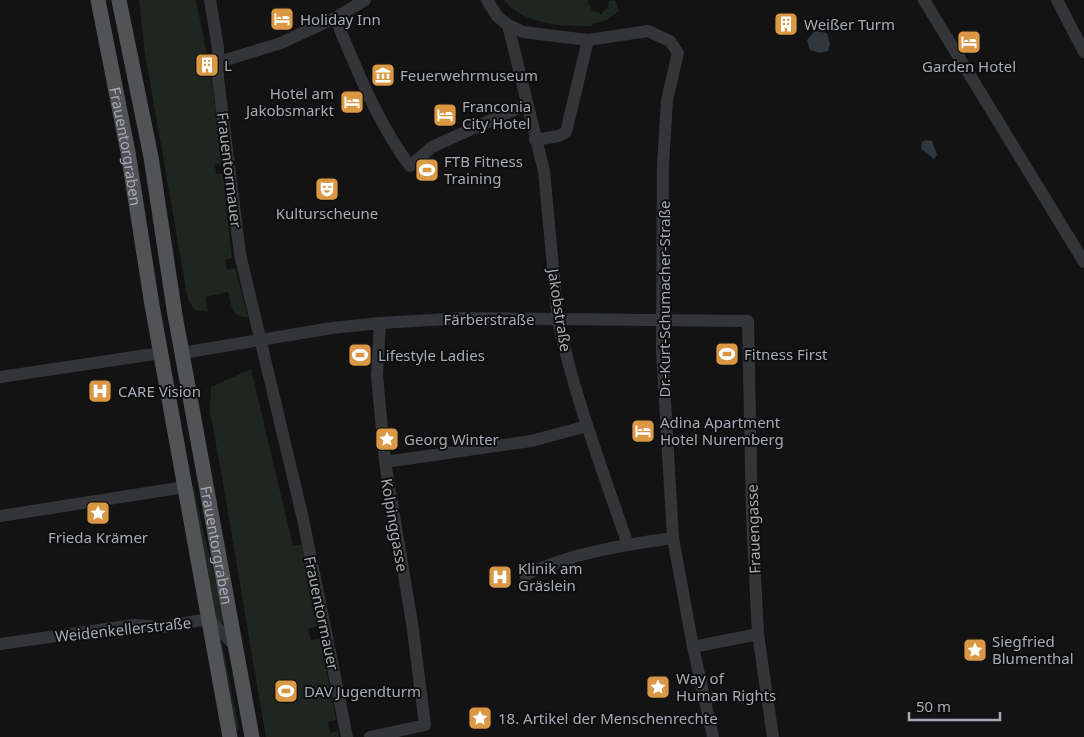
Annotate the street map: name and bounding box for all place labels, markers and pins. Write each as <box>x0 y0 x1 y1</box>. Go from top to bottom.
hotel icon: Holiday Inn <box>269 6 295 32</box>
place label: Holiday Inn <box>300 9 381 29</box>
building icon: Weißer Turm <box>773 11 799 37</box>
place label: Weißer Turm <box>804 14 895 34</box>
hotel icon: Garden Hotel <box>956 29 982 55</box>
building icon: L <box>194 52 220 78</box>
place label: L <box>224 55 232 75</box>
place label: Garden Hotel <box>922 56 1016 76</box>
museum icon: Feuerwehrmuseum <box>370 62 396 88</box>
place label: Feuerwehrmuseum <box>400 65 538 85</box>
place label: Hotel am Jakobsmarkt <box>244 83 335 120</box>
hotel icon: Hotel am Jakobsmarkt <box>339 89 365 115</box>
place label: Franconia City Hotel <box>462 96 531 133</box>
hotel icon: Franconia City Hotel <box>432 102 458 128</box>
place label: FTB Fitness Training <box>444 151 523 188</box>
sports icon: FTB Fitness Training <box>414 157 440 183</box>
theatre icon: Kulturscheune <box>314 176 340 202</box>
place label: Kulturscheune <box>276 203 378 223</box>
sports icon: Fitness First <box>714 341 740 367</box>
sports icon: Lifestyle Ladies <box>347 342 373 368</box>
place label: Fitness First <box>744 344 828 364</box>
place label: Lifestyle Ladies <box>378 345 485 365</box>
hospital icon: CARE Vision <box>87 378 113 404</box>
place label: CARE Vision <box>118 381 201 401</box>
place label: Adina Apartment Hotel Nuremberg <box>660 412 784 449</box>
hotel icon: Adina Apartment Hotel Nuremberg <box>630 418 656 444</box>
place icon: Georg Winter <box>374 426 400 452</box>
place label: Georg Winter <box>404 429 499 449</box>
place icon: Frieda Krämer <box>85 500 111 526</box>
place label: Frieda Krämer <box>48 527 148 547</box>
place label: Klinik am Gräslein <box>518 558 583 595</box>
hospital icon: Klinik am Gräslein <box>487 564 513 590</box>
place label: Siegfried Blumenthal <box>992 631 1074 668</box>
place icon: Siegfried Blumenthal <box>962 637 988 663</box>
place label: Way of Human Rights <box>676 668 776 705</box>
place icon: Way of Human Rights <box>645 674 671 700</box>
sports icon: DAV Jugendturm <box>273 678 299 704</box>
place label: DAV Jugendturm <box>304 681 421 701</box>
place icon: 18. Artikel der Menschenrechte <box>467 705 493 731</box>
place label: 18. Artikel der Menschenrechte <box>498 708 718 728</box>

